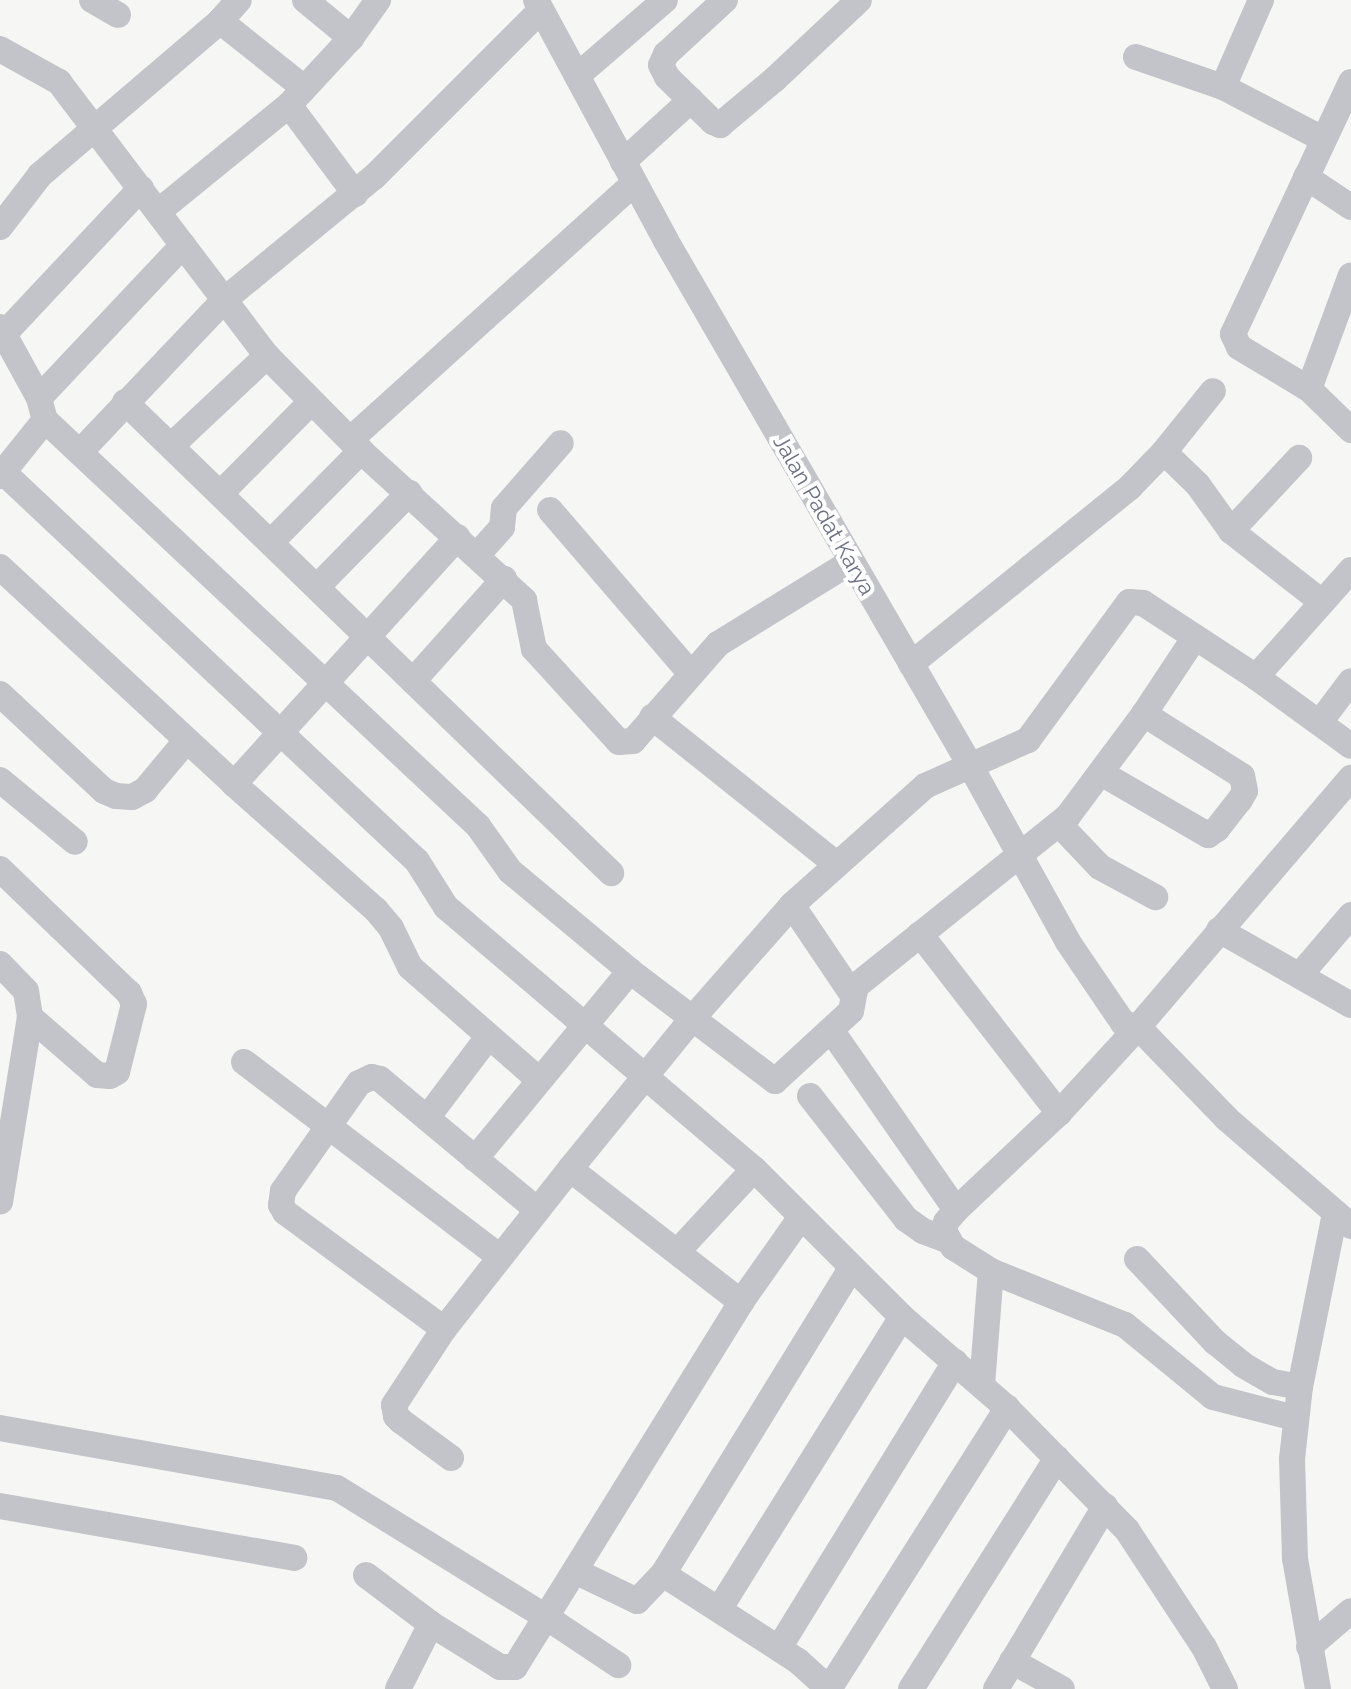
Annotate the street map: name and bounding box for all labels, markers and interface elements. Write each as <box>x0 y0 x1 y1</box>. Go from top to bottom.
street label: Jalan Padat Karya <box>767 430 881 600</box>

